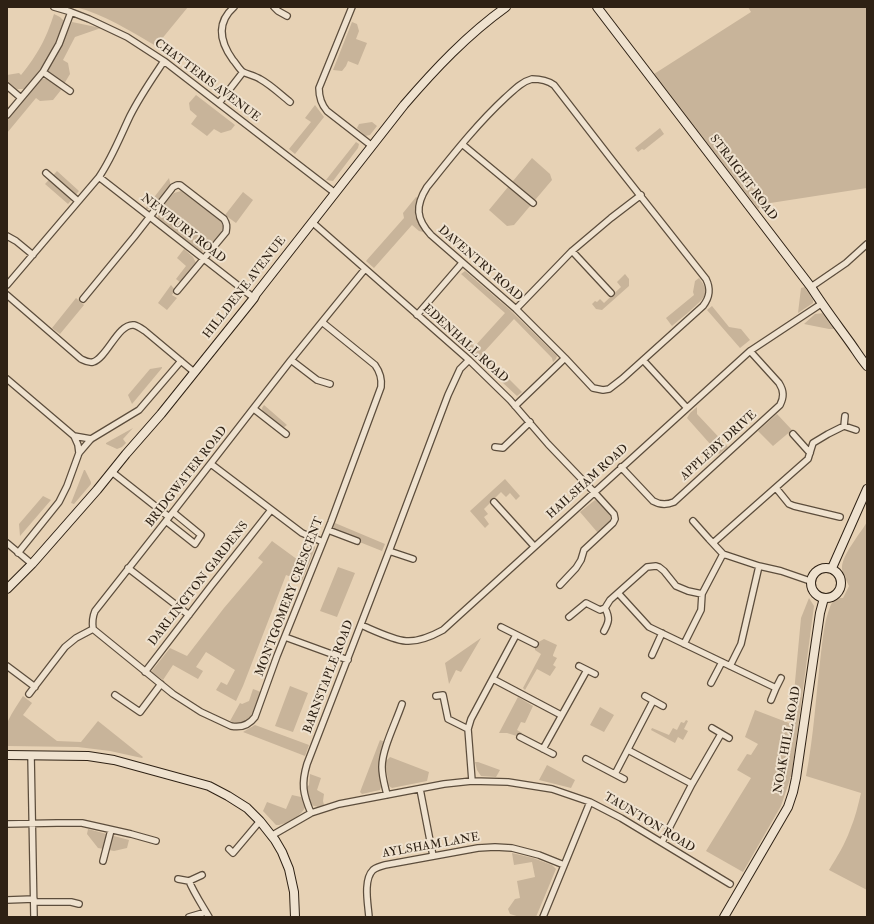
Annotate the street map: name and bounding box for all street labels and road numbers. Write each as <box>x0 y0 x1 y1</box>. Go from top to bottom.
street label: CHATTERIS AVENUE <box>151 37 263 125</box>
street label: STRAIGHT ROAD <box>706 132 780 224</box>
street label: NEWBURY ROAD <box>138 191 228 267</box>
street label: DAVENTRY ROAD <box>435 223 525 305</box>
street label: HILLDENE AVENUE <box>201 234 289 342</box>
street label: EDENHALL ROAD <box>419 302 511 386</box>
street label: APPLEBY DRIVE <box>678 408 760 484</box>
street label: BRIDGWATER ROAD <box>143 424 231 530</box>
street label: HAILSHAM ROAD <box>544 442 632 522</box>
street label: MONTGOMERY CRESCENT <box>253 515 327 679</box>
street label: DARLINGTON GARDENS <box>146 519 252 649</box>
street label: BARNSTAPLE ROAD <box>301 618 357 736</box>
street label: NOAK HILL ROAD <box>771 685 805 795</box>
street label: TAUNTON ROAD <box>601 790 697 856</box>
street label: AYLSHAM LANE <box>381 830 481 862</box>

